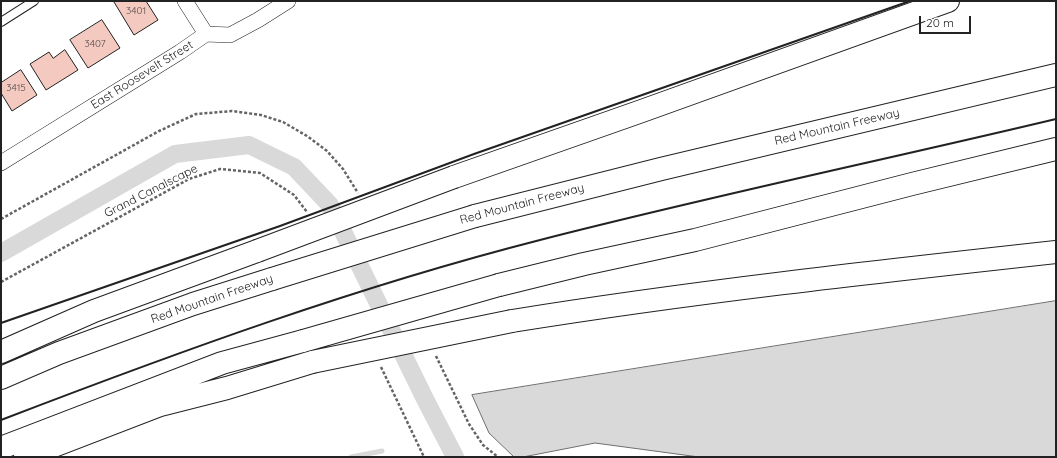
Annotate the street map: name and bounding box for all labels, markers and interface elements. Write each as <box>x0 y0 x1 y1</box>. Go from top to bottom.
house number: 3401 <box>126 5 146 17</box>
scale bar <box>921 8 973 34</box>
text: 20 m <box>926 15 954 30</box>
house number: 3407 <box>84 38 106 50</box>
street label: East Roosevelt Street <box>88 38 196 112</box>
house number: 3415 <box>6 82 26 94</box>
street label: Red Mountain Freeway <box>773 106 901 148</box>
street label: Grand Canalscape <box>102 161 200 221</box>
street label: Red Mountain Freeway <box>458 180 586 228</box>
street label: Red Mountain Freeway <box>149 271 275 327</box>

